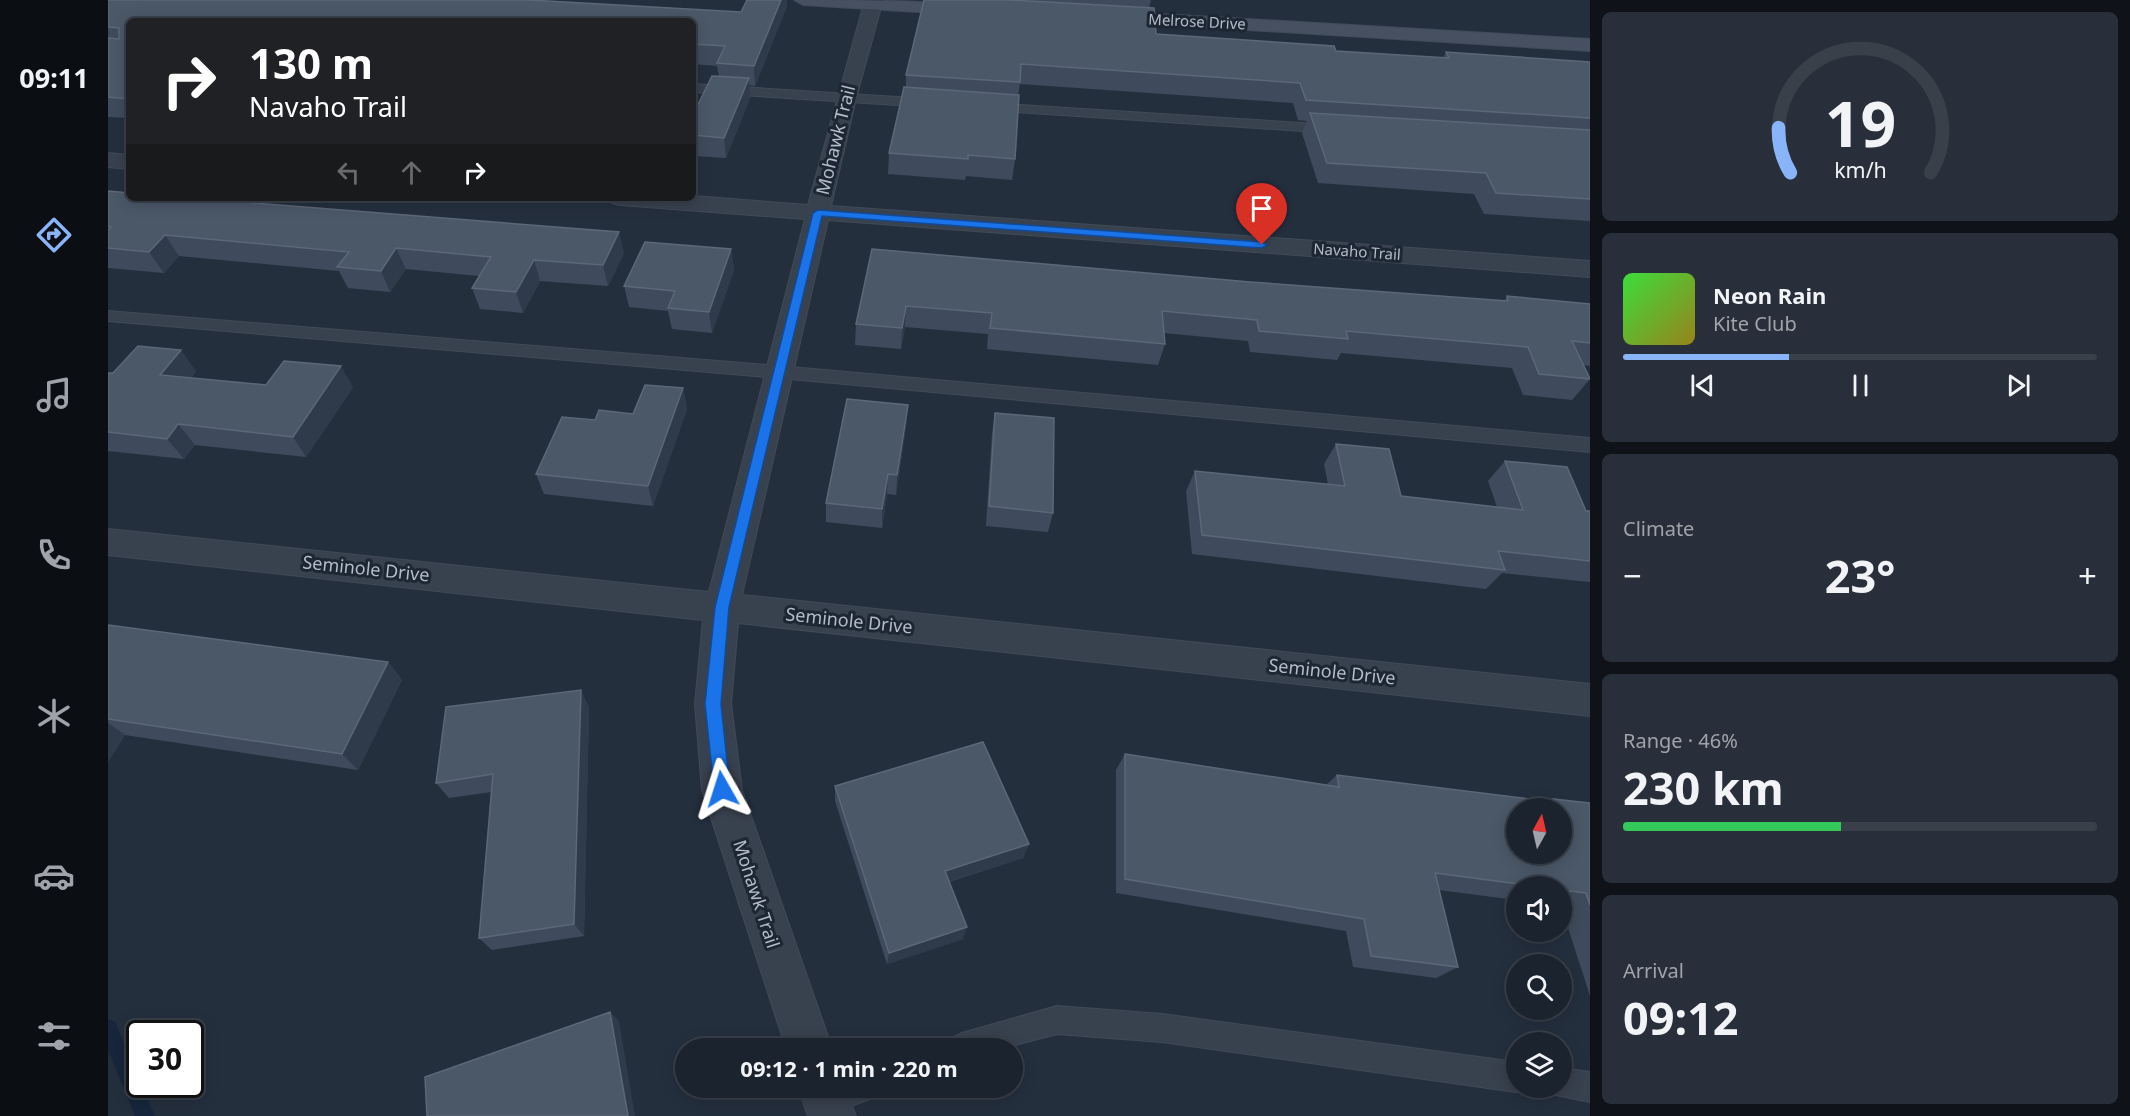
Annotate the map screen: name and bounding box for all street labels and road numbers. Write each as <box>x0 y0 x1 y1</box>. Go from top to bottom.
street label: Melrose Drive <box>1148 8 1246 34</box>
street label: Mohawk Trail <box>810 82 860 197</box>
street label: Navaho Trail <box>1313 238 1402 264</box>
street label: Seminole Drive <box>301 549 431 587</box>
street label: Seminole Drive <box>784 601 914 639</box>
street label: Seminole Drive <box>1267 652 1397 690</box>
street label: Mohawk Trail <box>728 837 786 951</box>

